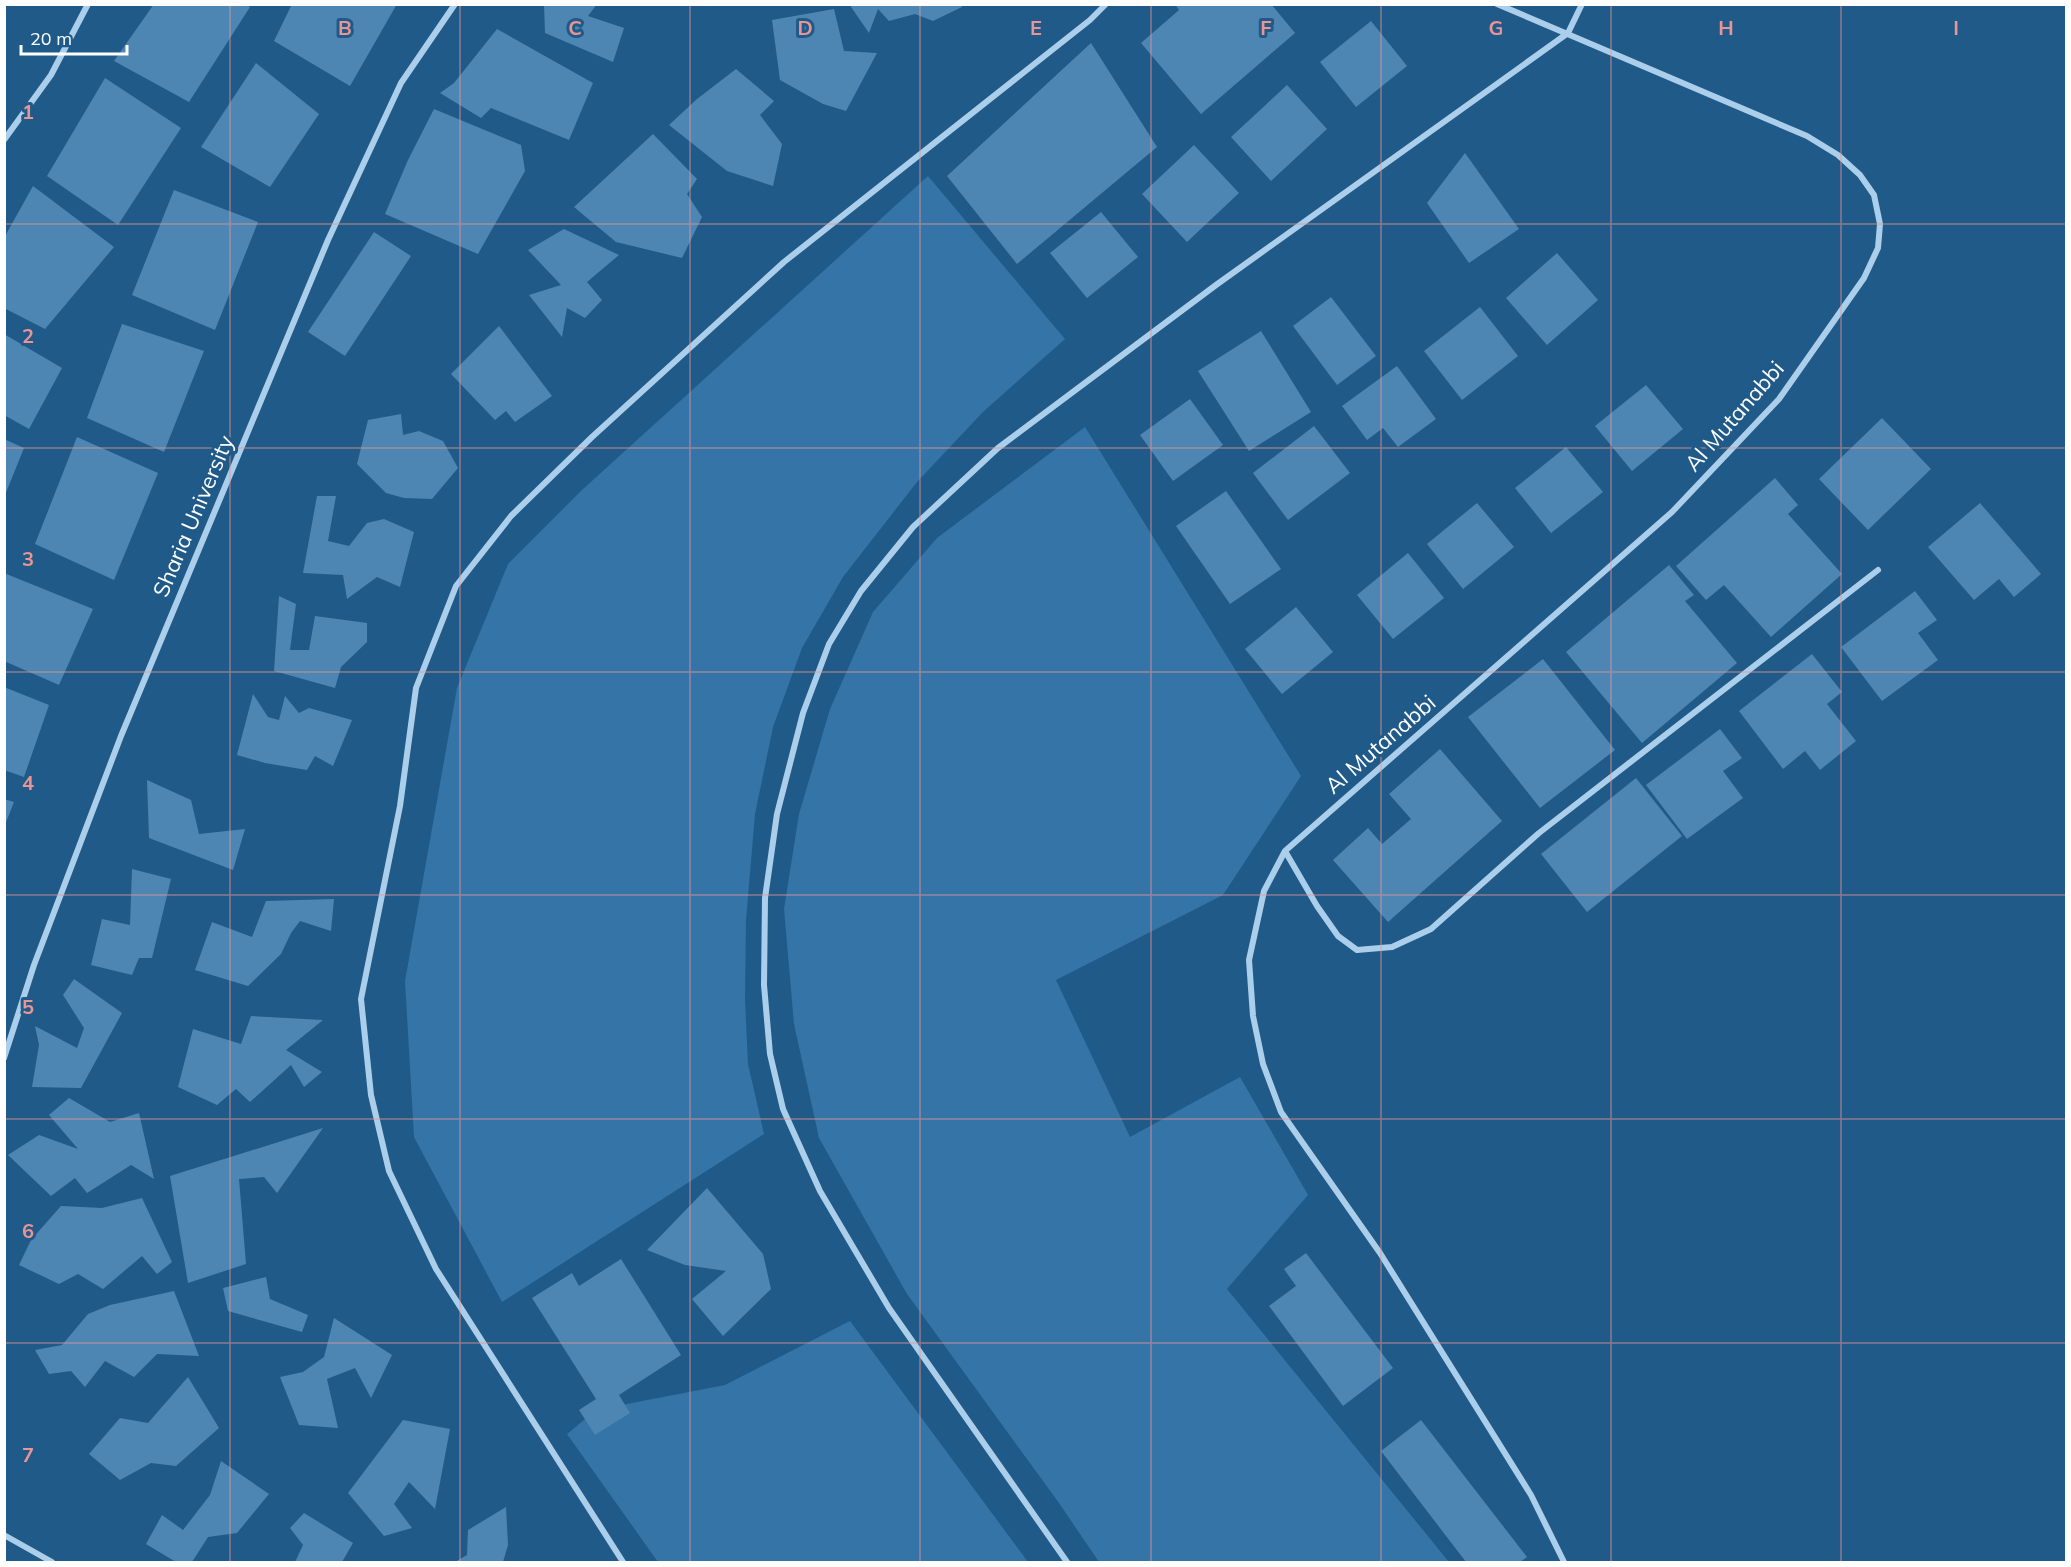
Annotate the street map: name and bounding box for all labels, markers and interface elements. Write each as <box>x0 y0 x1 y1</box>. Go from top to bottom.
text: B <box>338 15 352 40</box>
text: C <box>568 15 582 40</box>
text: D <box>797 15 813 40</box>
text: E <box>1030 15 1042 40</box>
text: F <box>1260 15 1272 40</box>
text: G <box>1489 15 1503 40</box>
text: H <box>1718 15 1734 40</box>
text: I <box>1953 15 1959 40</box>
scale bar <box>21 18 128 56</box>
text: 20 m <box>30 27 72 50</box>
text: 1 <box>22 99 34 124</box>
text: 2 <box>22 323 34 348</box>
street label: Al Mutanabbi <box>1678 355 1790 477</box>
street label: Sharia University <box>146 431 240 601</box>
text: 3 <box>22 546 34 571</box>
street label: Al Mutanabbi <box>1319 688 1441 800</box>
text: 4 <box>22 770 34 795</box>
text: 5 <box>22 994 34 1019</box>
text: 6 <box>22 1218 34 1243</box>
text: 7 <box>22 1442 34 1467</box>

